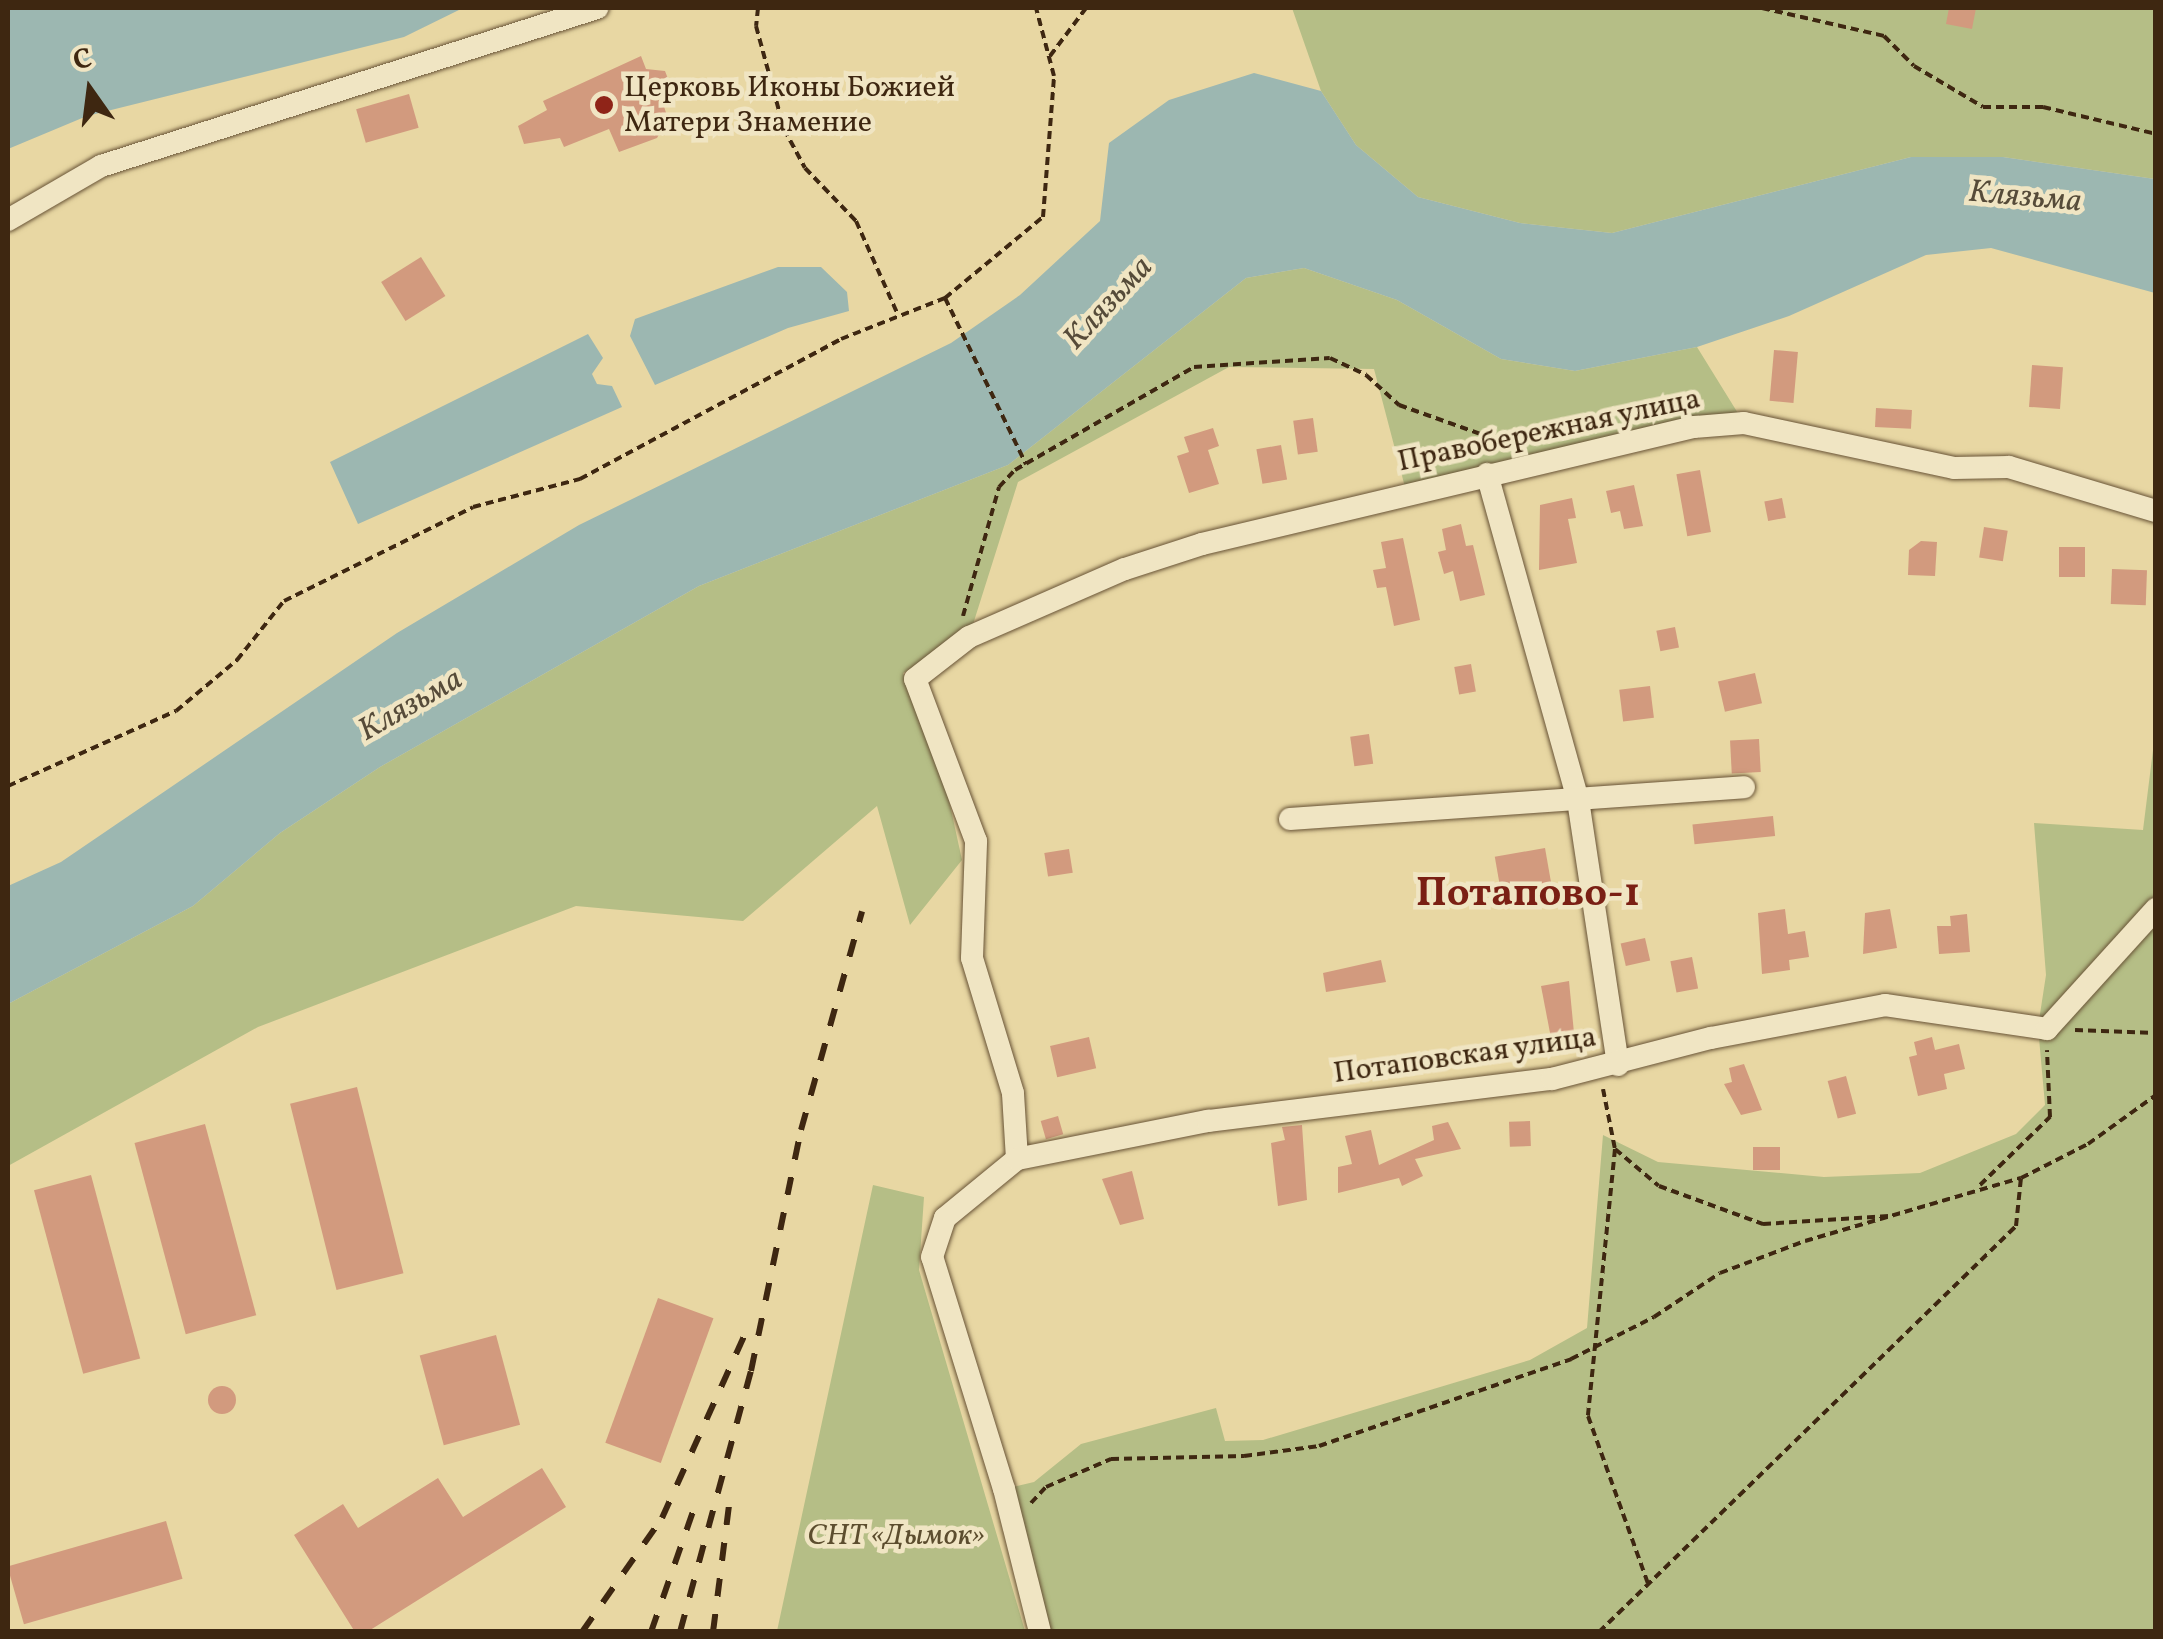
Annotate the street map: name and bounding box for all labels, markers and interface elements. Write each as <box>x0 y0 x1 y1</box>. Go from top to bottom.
text: С <box>69 39 96 82</box>
north arrow <box>40 40 140 140</box>
place label: Церковь Иконы Божией Матери Знамение <box>624 70 955 140</box>
marker: Церковь Иконы Божией Матери Знамение <box>593 94 615 116</box>
water label: Клязьма <box>1967 174 2083 222</box>
water label: Клязьма <box>1056 249 1162 359</box>
street label: Правобережная улица <box>1394 381 1704 481</box>
water label: Клязьма <box>352 661 470 751</box>
district label: Потапово-1 <box>1416 871 1640 919</box>
street label: Потаповская улица <box>1331 1020 1599 1092</box>
park label: СНТ «Дымок» <box>807 1518 985 1554</box>

